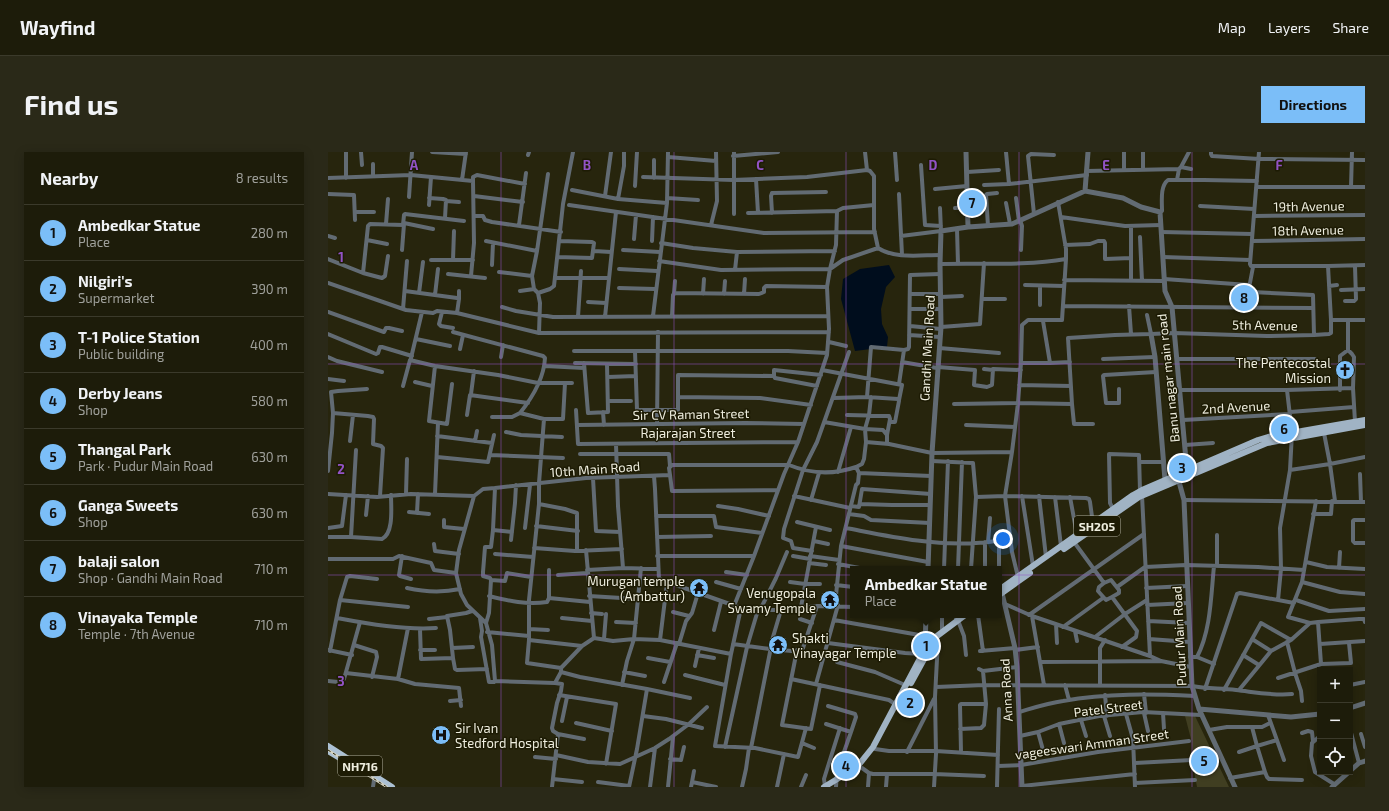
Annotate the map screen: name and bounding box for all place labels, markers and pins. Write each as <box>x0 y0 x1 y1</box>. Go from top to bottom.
pin: 7 <box>959 188 985 218</box>
pin: 8 <box>1231 283 1257 313</box>
place label: The Pentecostal Mission <box>1236 355 1331 386</box>
church icon: The Pentecostal Mission <box>1334 359 1356 381</box>
pin: 6 <box>1271 414 1297 444</box>
pin: 3 <box>1169 453 1195 483</box>
place label: Murugan temple (Ambattur) <box>587 573 685 604</box>
temple icon: Murugan temple (Ambattur) <box>688 577 710 599</box>
place label: Venugopala Swamy Temple <box>728 585 816 616</box>
temple icon: Venugopala Swamy Temple <box>819 589 841 611</box>
place label: Shakti Vinayagar Temple <box>792 630 897 661</box>
pin: 1 <box>913 631 939 661</box>
temple icon: Shakti Vinayagar Temple <box>767 634 789 656</box>
pin: 2 <box>897 688 923 718</box>
place label: Sir Ivan Stedford Hospital <box>455 720 559 751</box>
hospital icon: Sir Ivan Stedford Hospital <box>430 724 452 746</box>
pin: 5 <box>1191 746 1217 776</box>
pin: 4 <box>833 751 859 781</box>

